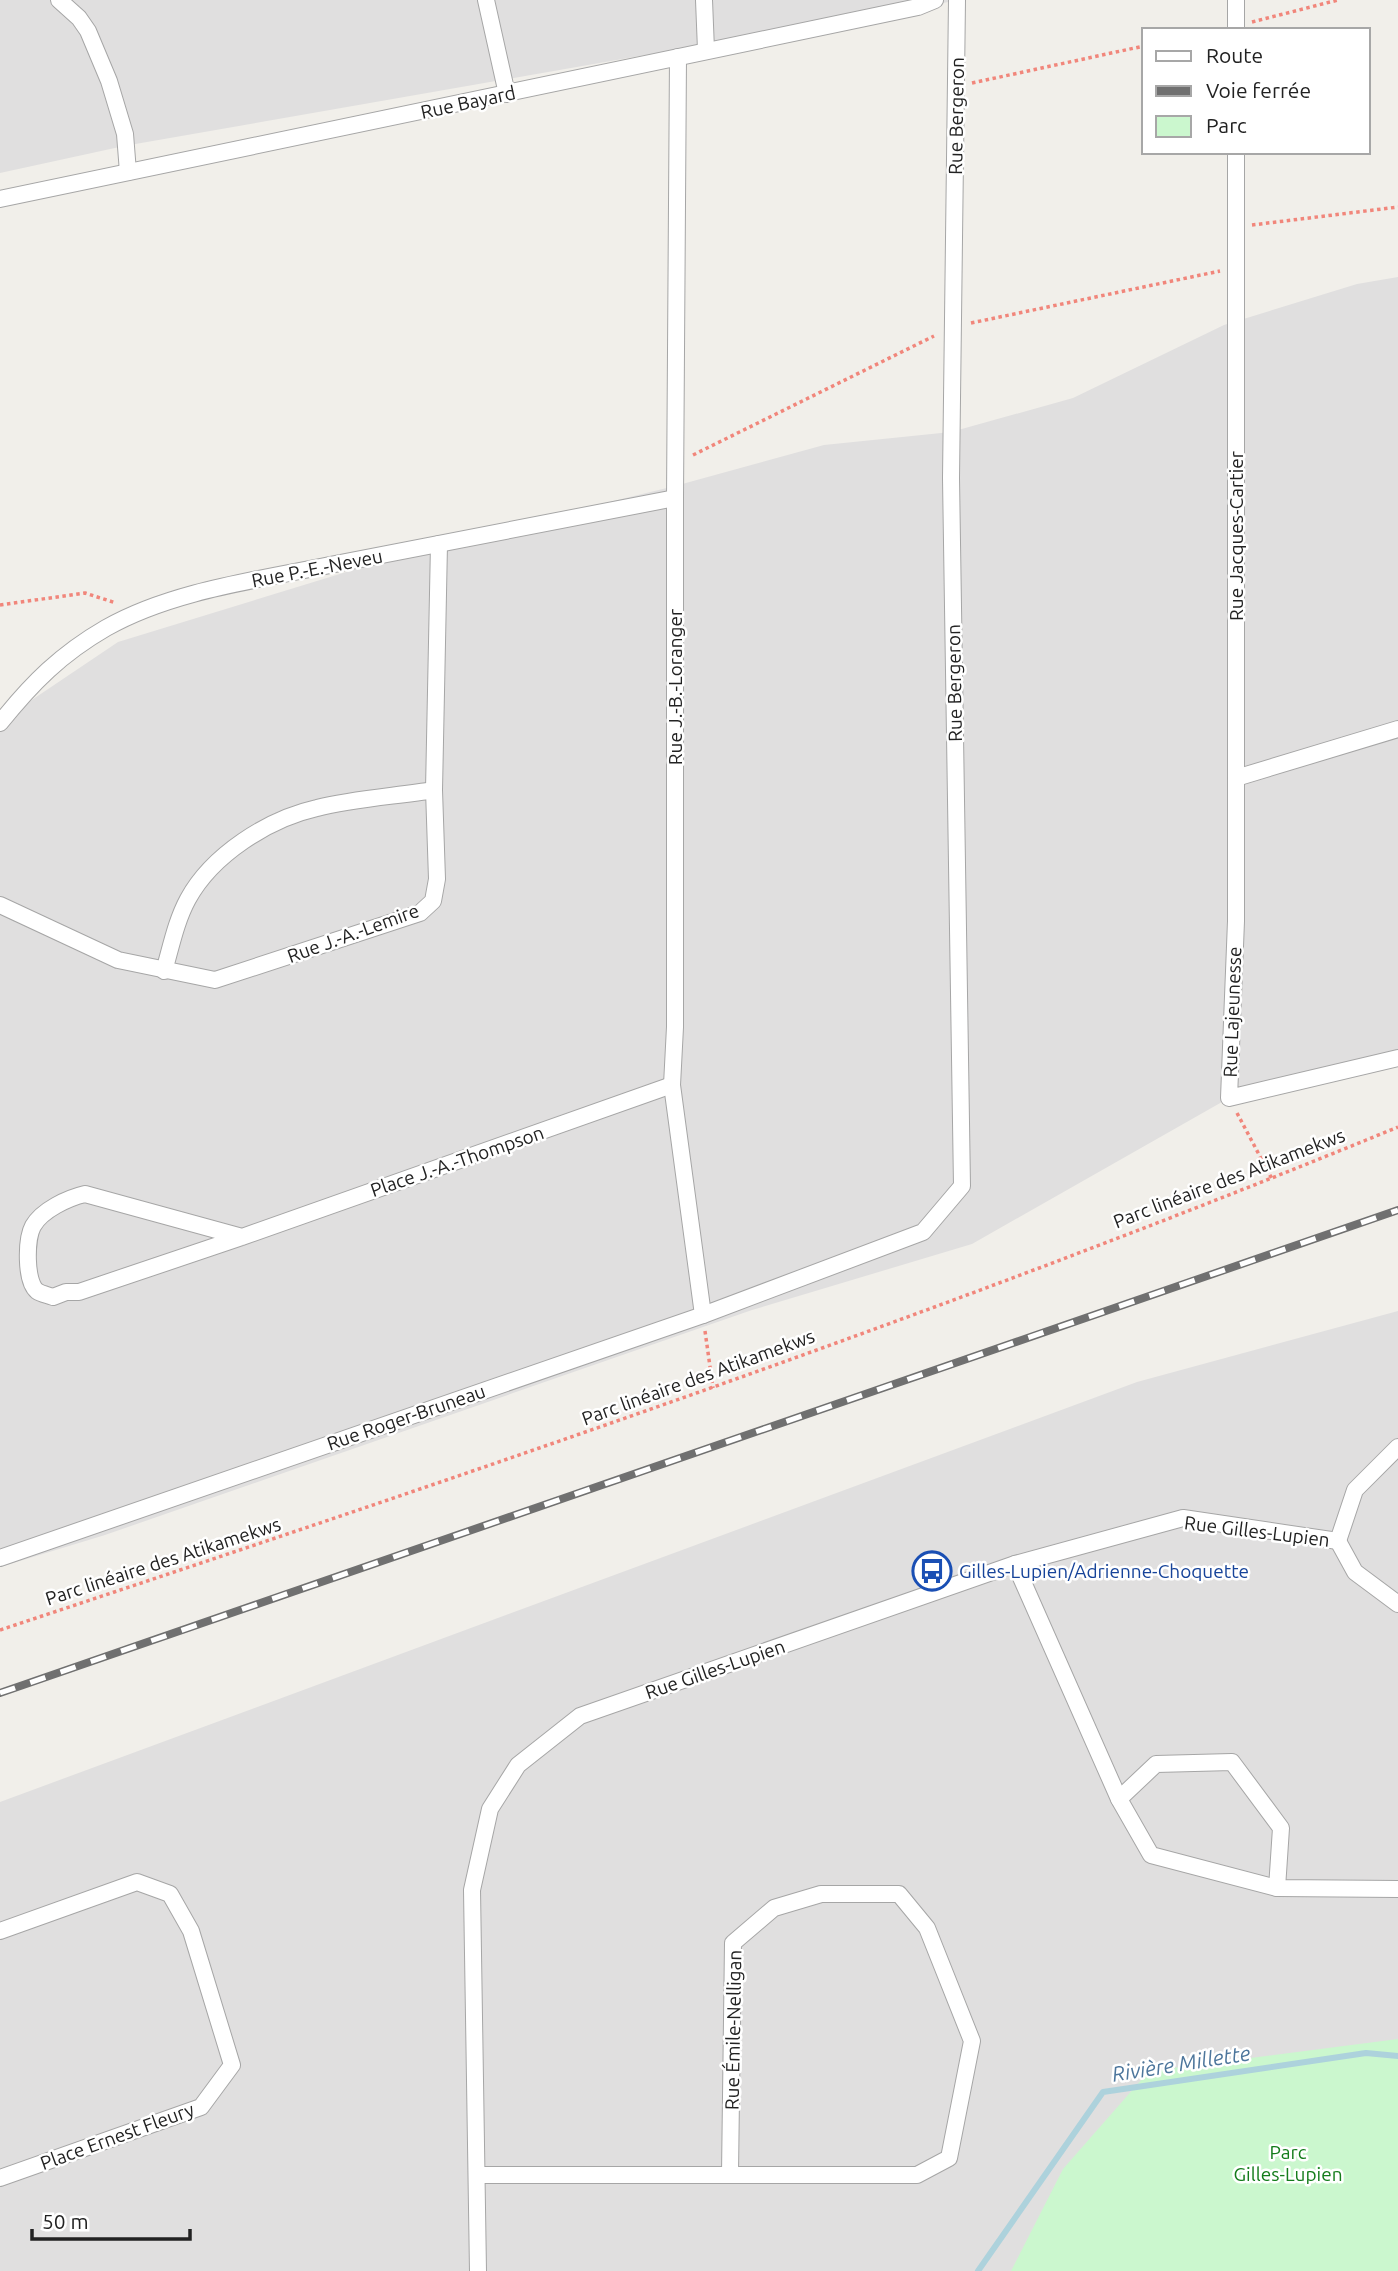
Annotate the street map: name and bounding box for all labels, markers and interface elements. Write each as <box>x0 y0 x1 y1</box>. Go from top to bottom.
legend <box>1142 28 1370 154</box>
text: Route <box>1206 43 1263 67</box>
street label: Rue Bergeron <box>944 57 968 175</box>
text: Voie ferrée <box>1206 78 1311 102</box>
street label: Rue Bayard <box>418 81 518 123</box>
text: Parc <box>1206 113 1247 137</box>
street label: Rue Jacques-Cartier <box>1225 451 1247 621</box>
street label: Rue P.-E.-Neveu <box>250 544 384 592</box>
street label: Rue J.-B.-Loranger <box>664 609 686 765</box>
street label: Rue Bergeron <box>942 624 966 742</box>
street label: Rue J.-A.-Lemire <box>284 899 422 967</box>
street label: Rue Lajeunesse <box>1219 946 1245 1078</box>
street label: Place J.-A.-Thompson <box>367 1121 547 1201</box>
street label: Parc linéaire des Atikamekws <box>1110 1124 1348 1232</box>
street label: Parc linéaire des Atikamekws <box>579 1325 817 1429</box>
street label: Rue Roger-Bruneau <box>324 1380 488 1454</box>
street label: Rue Gilles-Lupien <box>1183 1511 1331 1551</box>
street label: Parc linéaire des Atikamekws <box>43 1513 283 1609</box>
bus stop icon: Gilles-Lupien/Adrienne-Choquette <box>911 1550 953 1592</box>
place label: Gilles-Lupien/Adrienne-Choquette <box>959 1560 1249 1582</box>
street label: Rue Gilles-Lupien <box>642 1635 788 1703</box>
street label: Rue Émile-Nelligan <box>721 1950 745 2110</box>
water label: Rivière Millette <box>1110 2040 1252 2086</box>
street label: Place Ernest Fleury <box>37 2098 197 2174</box>
park label: Parc Gilles-Lupien <box>1234 2141 1342 2185</box>
scale bar <box>32 2198 189 2242</box>
text: 50 m <box>42 2209 89 2233</box>

